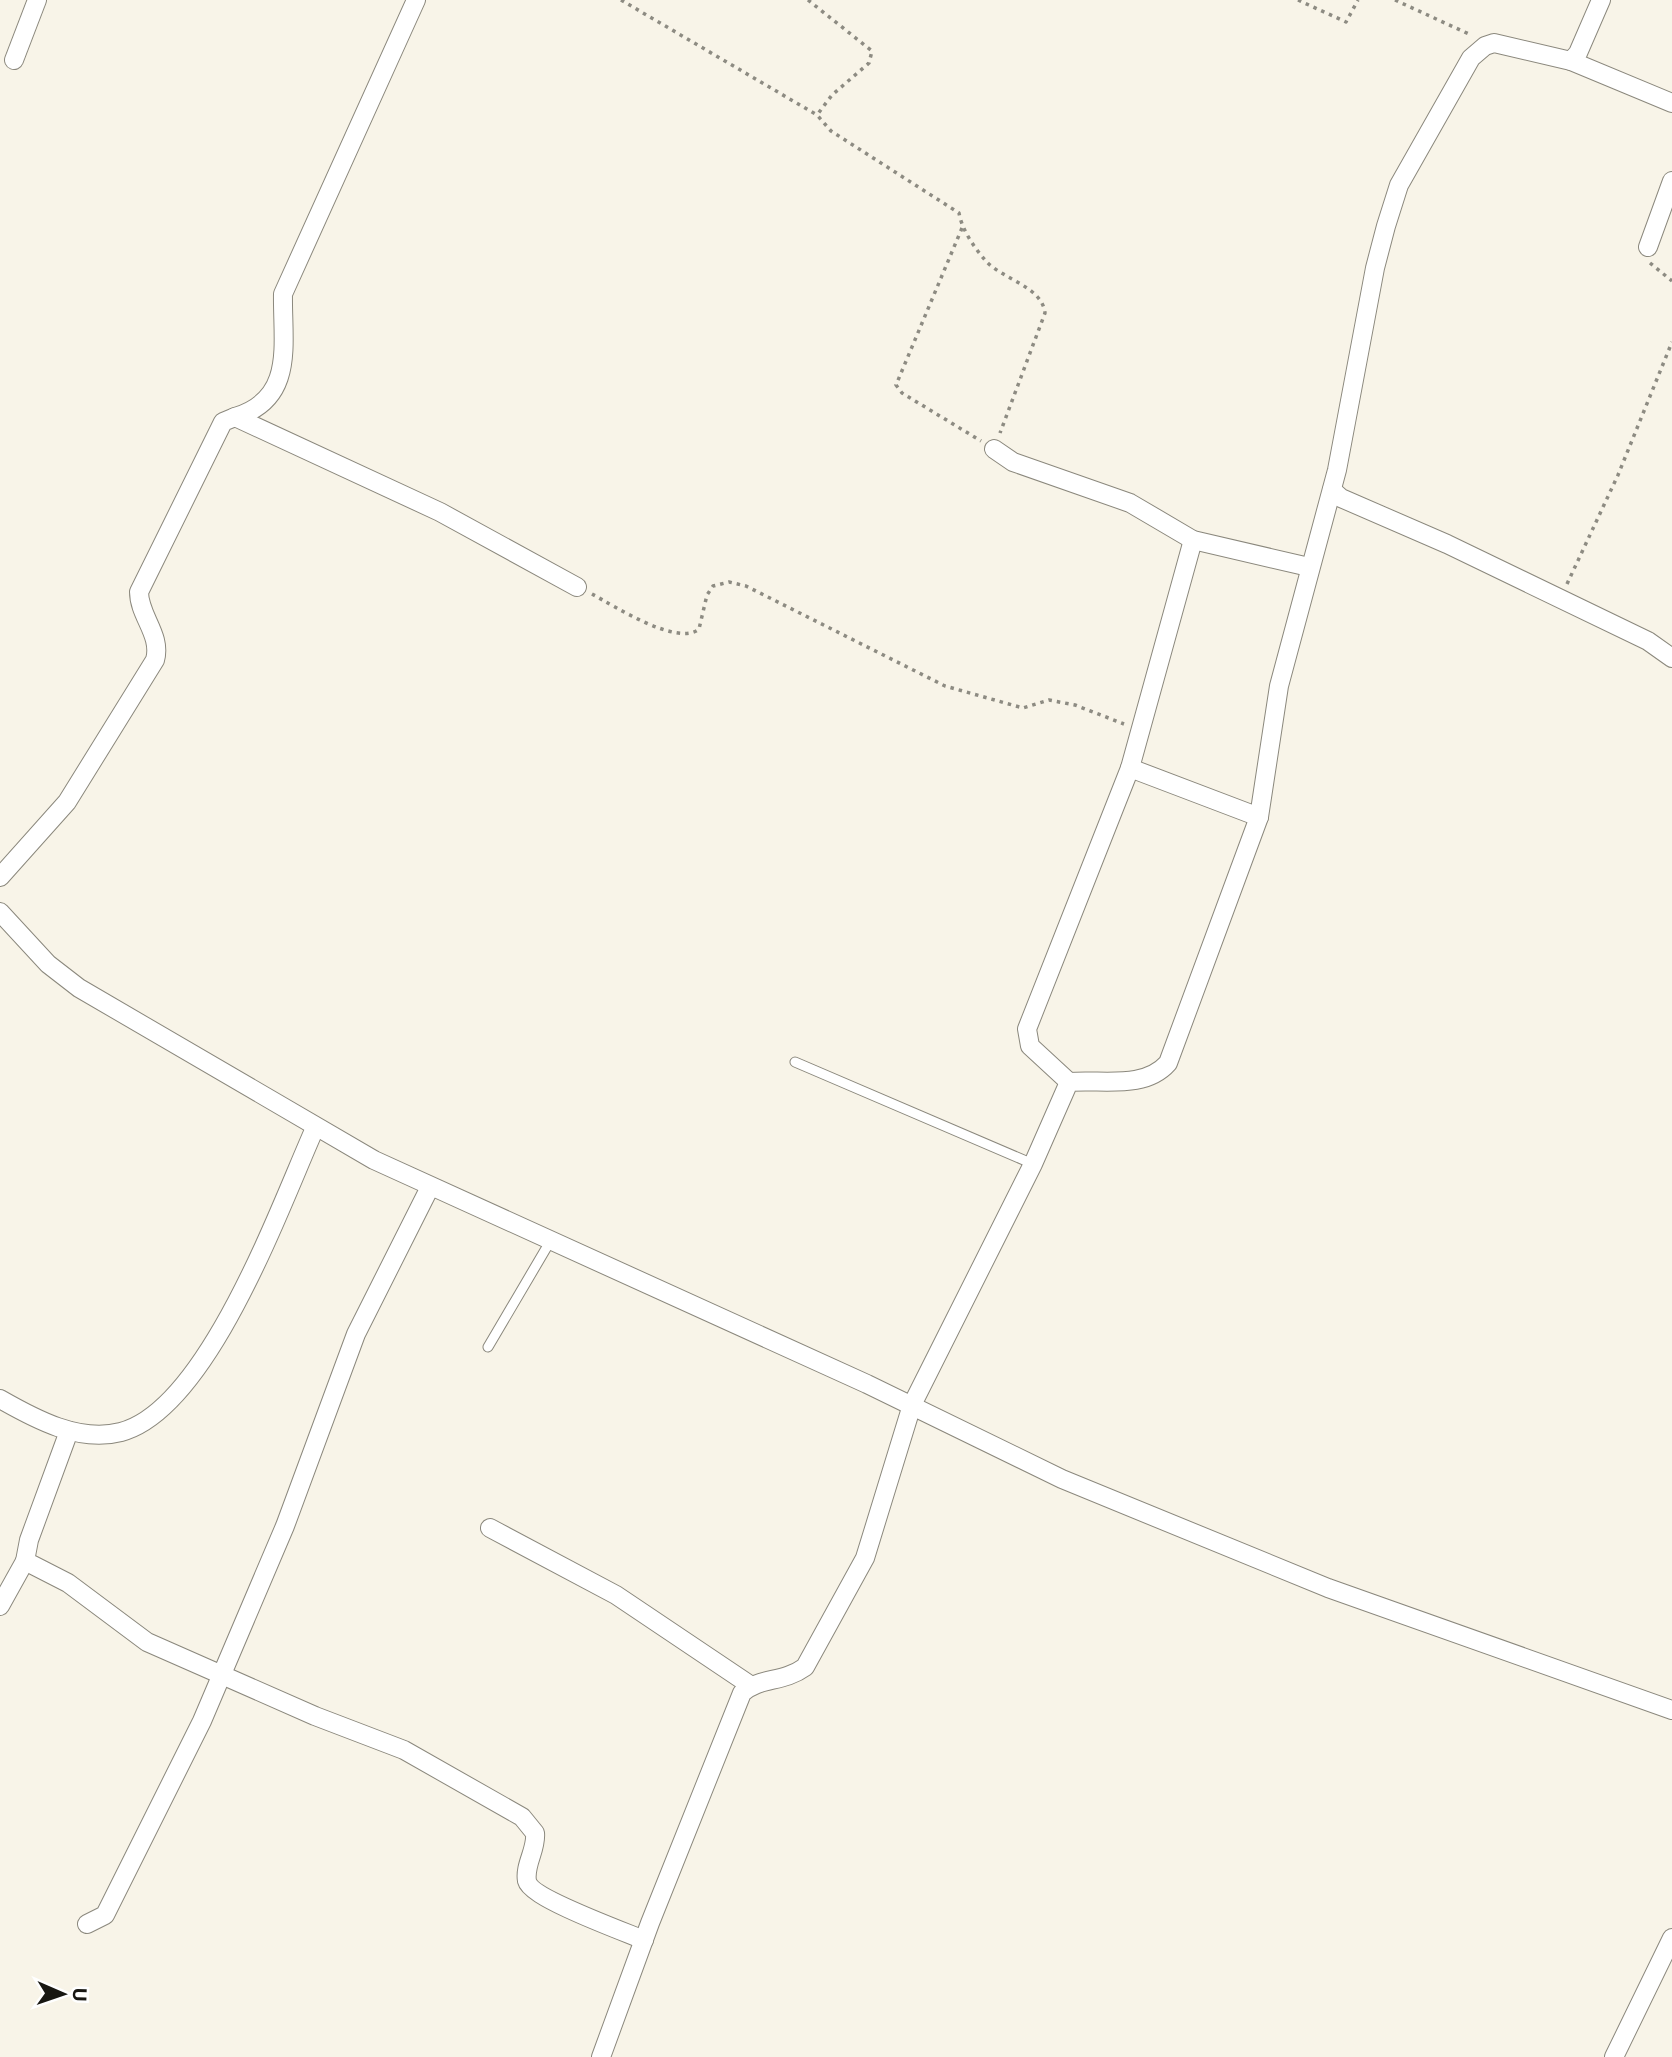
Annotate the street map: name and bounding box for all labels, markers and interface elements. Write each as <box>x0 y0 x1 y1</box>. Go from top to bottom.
north arrow <box>28 1959 98 2029</box>
text: U <box>67 1987 93 2002</box>

